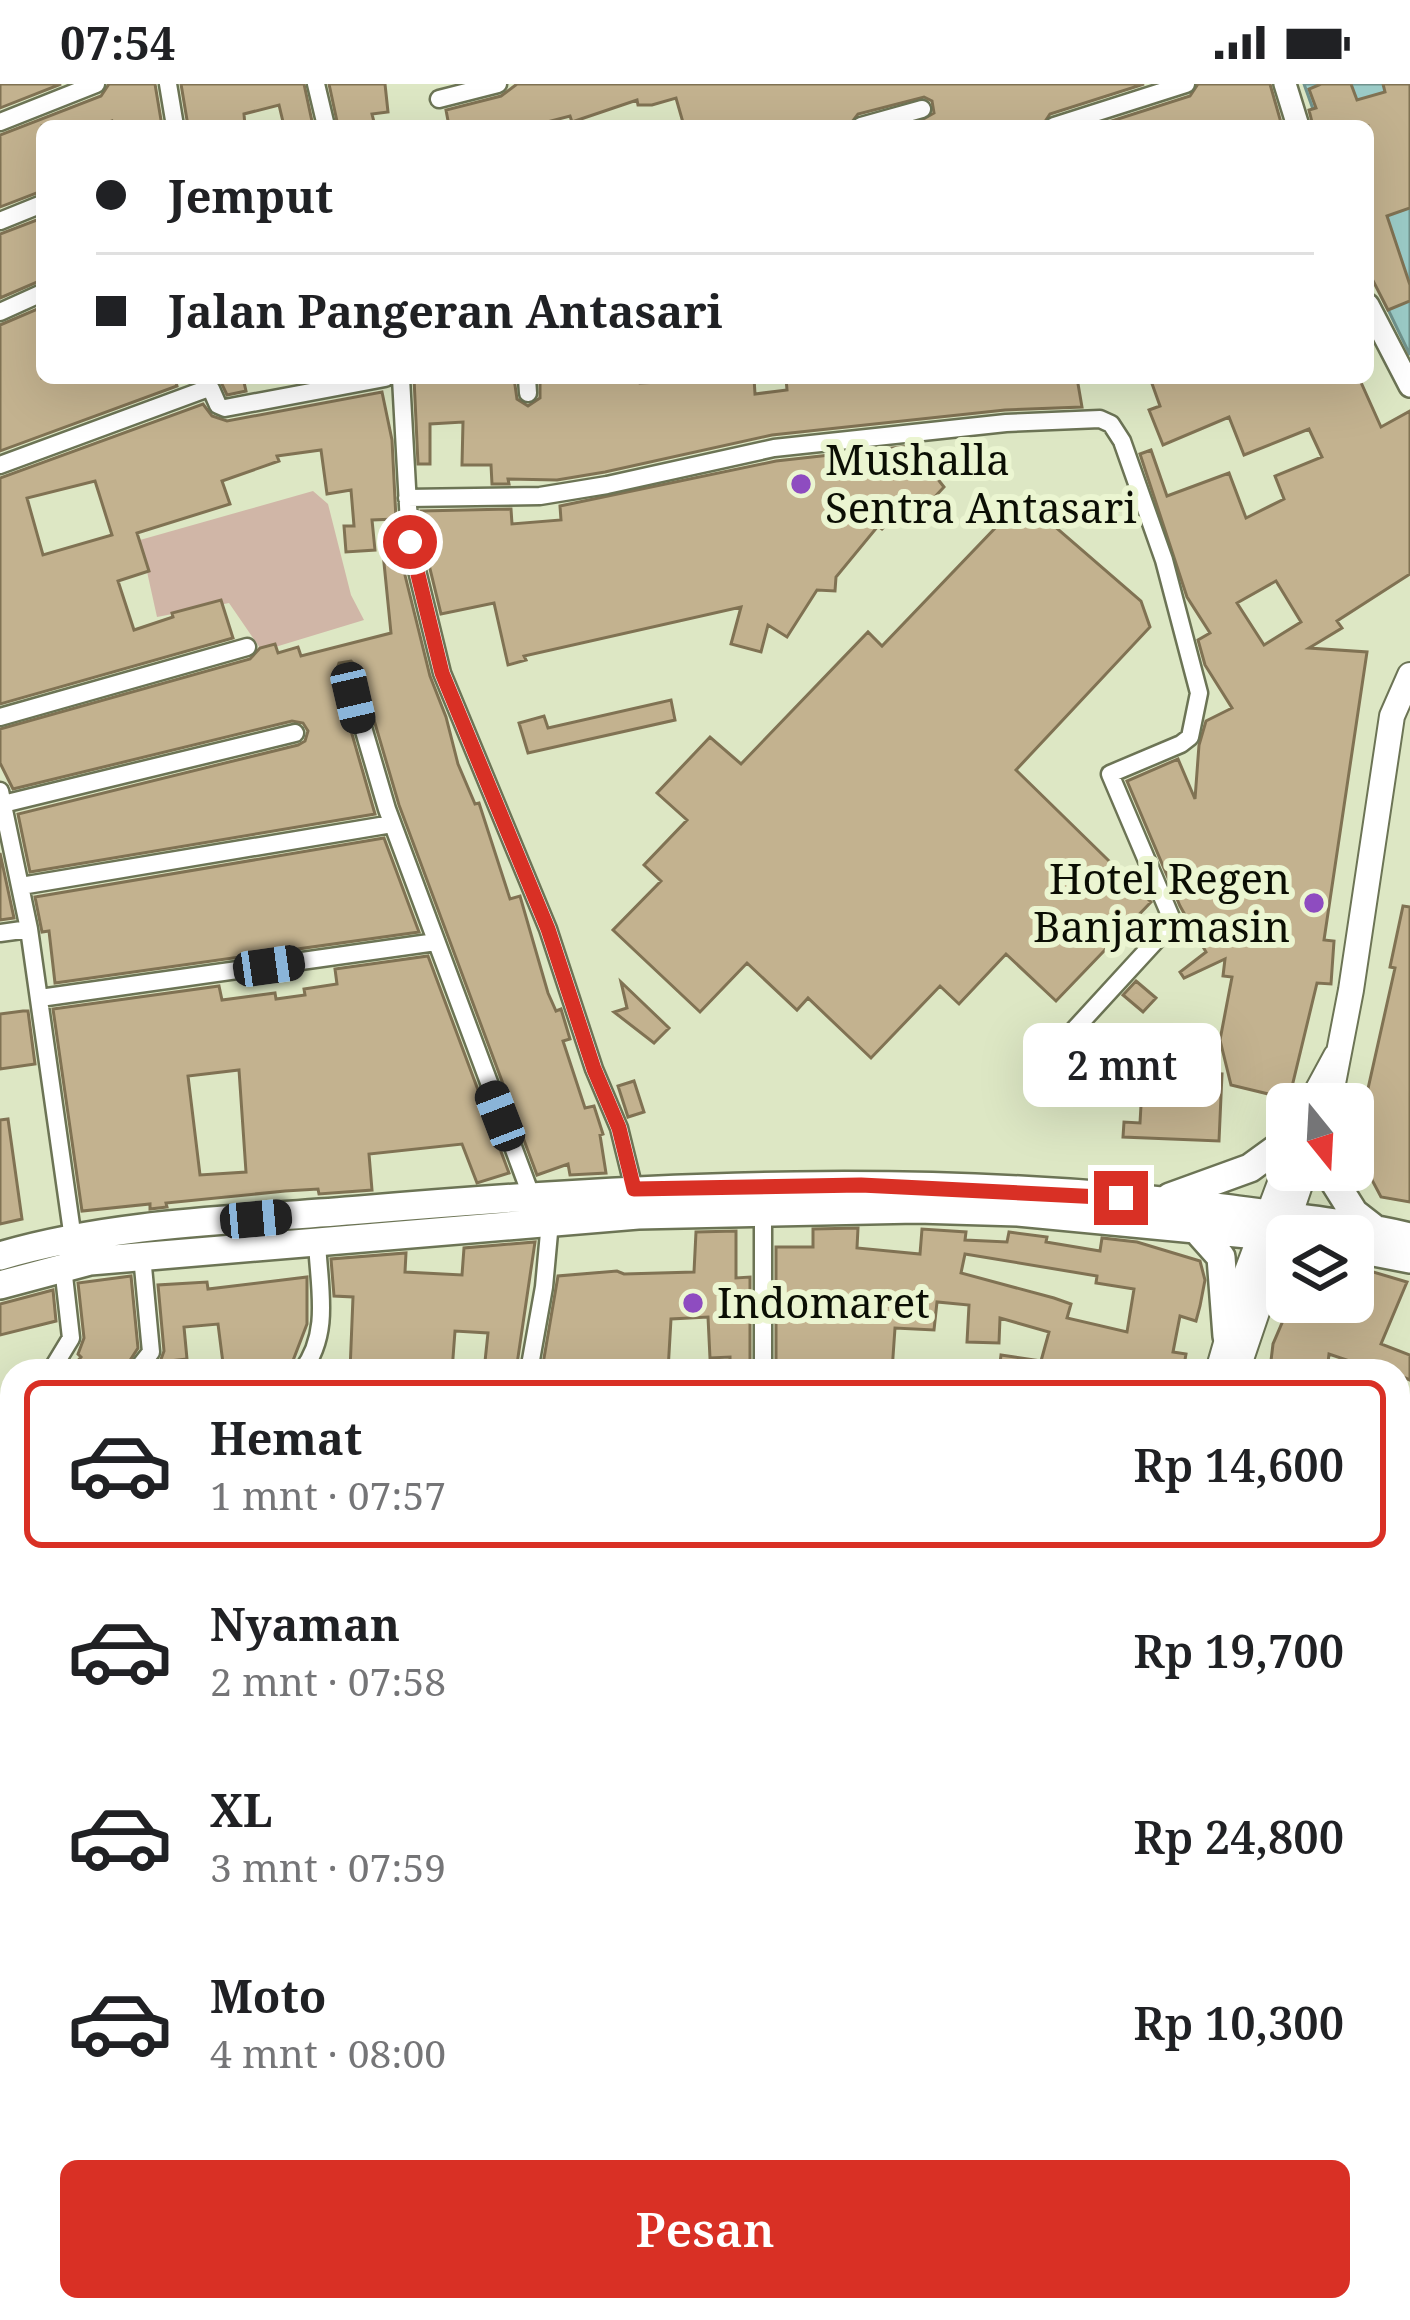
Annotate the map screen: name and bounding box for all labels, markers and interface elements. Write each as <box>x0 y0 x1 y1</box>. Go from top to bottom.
text: 07:54 <box>60 12 175 73</box>
text: Jemput <box>168 165 333 226</box>
text: Jalan Pangeran Antasari <box>168 280 723 341</box>
place label: Mushalla Sentra Antasari <box>825 430 1137 535</box>
marker: Mushalla Sentra Antasari <box>788 471 814 497</box>
route start <box>383 515 437 569</box>
car <box>327 659 379 737</box>
place label: Hotel Regen Banjarmasin <box>1033 849 1290 954</box>
marker: Hotel Regen Banjarmasin <box>1301 890 1327 916</box>
car <box>231 943 307 989</box>
callout: 2 mnt <box>1022 1024 1220 1108</box>
text: 2 mnt <box>1067 1038 1177 1091</box>
car <box>470 1076 530 1156</box>
north arrow <box>1266 1083 1374 1191</box>
map controls <box>1266 1083 1374 1323</box>
route end <box>1094 1171 1148 1225</box>
car <box>219 1198 293 1240</box>
button: layers <box>1266 1215 1374 1323</box>
place label: Indomaret <box>717 1273 930 1330</box>
marker: Indomaret <box>680 1290 706 1316</box>
text: Hemat <box>210 1407 362 1468</box>
icon: car <box>66 1410 174 1518</box>
text: Rp 14,600 <box>1134 1434 1344 1495</box>
text: 1 mnt · 07:57 <box>210 1468 446 1521</box>
text: Nyaman <box>210 1593 400 1654</box>
icon: car <box>66 1596 174 1704</box>
text: Rp 19,700 <box>1134 1620 1344 1681</box>
text: 2 mnt · 07:58 <box>210 1654 446 1707</box>
text: XL <box>210 1779 272 1840</box>
icon: car <box>66 1782 174 1890</box>
text: Rp 24,800 <box>1134 1806 1344 1867</box>
text: 3 mnt · 07:59 <box>210 1840 446 1893</box>
text: Moto <box>210 1965 326 2026</box>
icon: car <box>66 1968 174 2076</box>
text: Rp 10,300 <box>1134 1992 1344 2053</box>
text: 4 mnt · 08:00 <box>210 2026 446 2079</box>
button: Pesan <box>60 2160 1350 2298</box>

